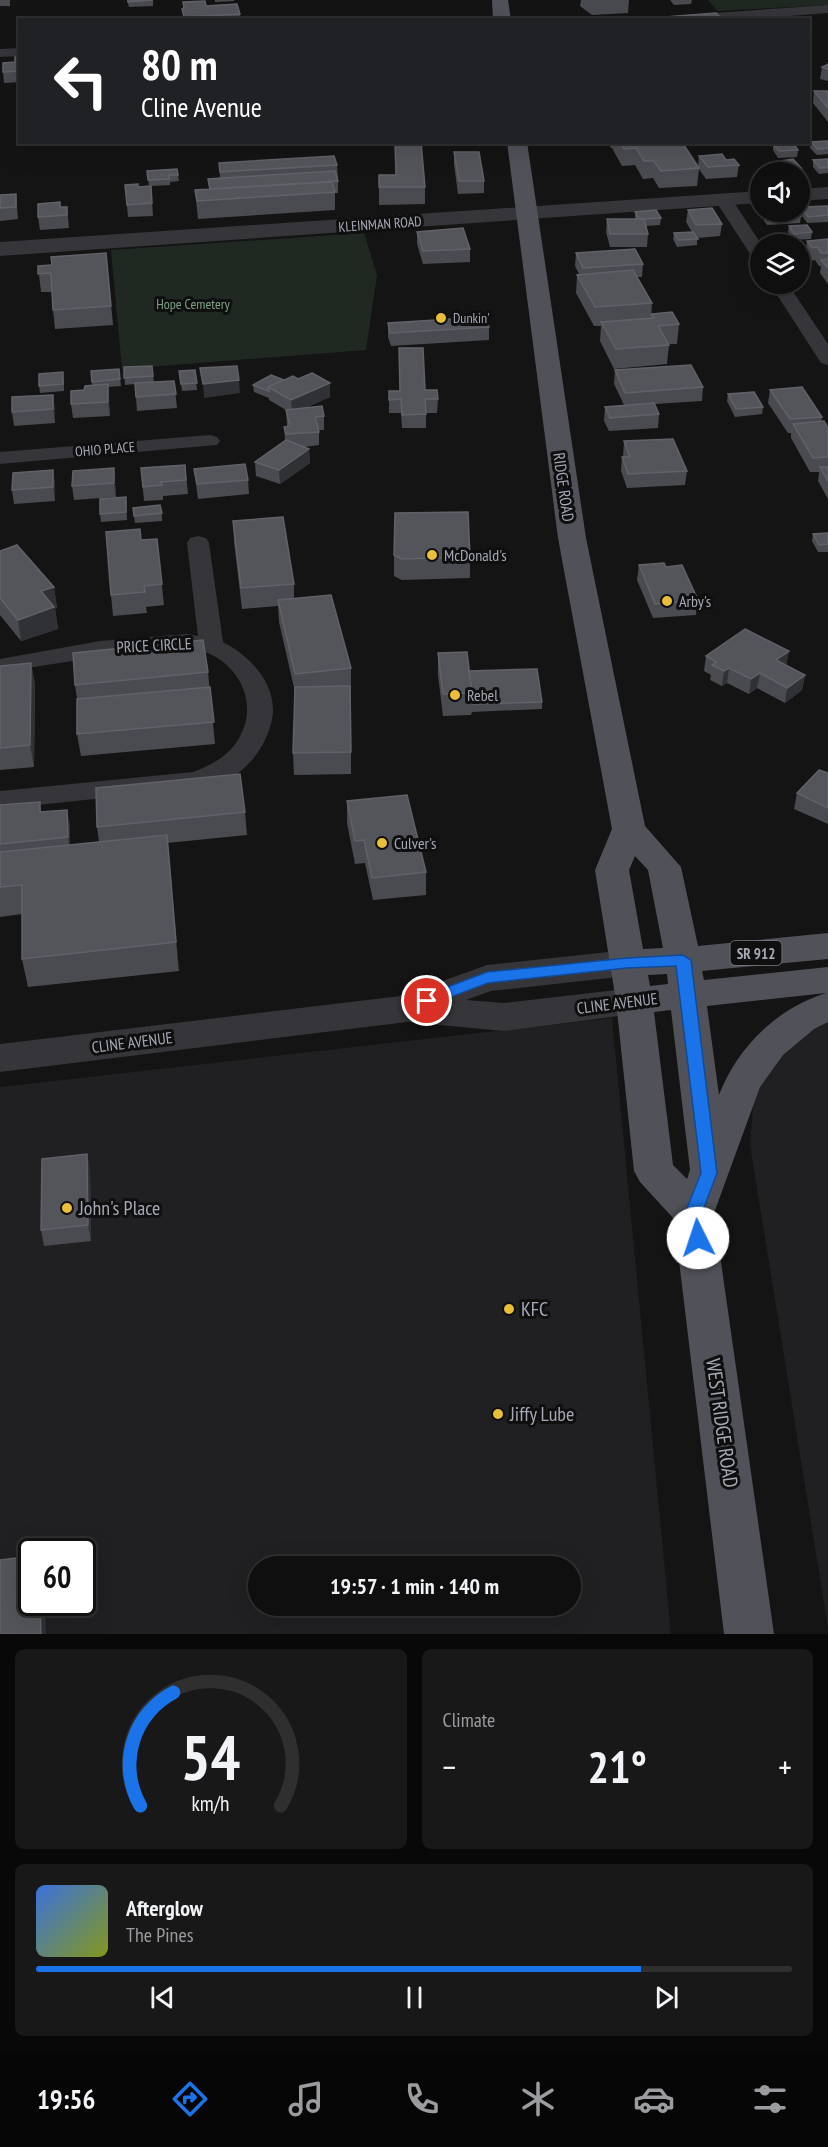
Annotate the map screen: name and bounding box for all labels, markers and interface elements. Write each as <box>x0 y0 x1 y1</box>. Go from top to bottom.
text: 80 m <box>141 37 218 92</box>
icon: left <box>42 42 120 120</box>
text: Cline Avenue <box>141 90 262 124</box>
map controls <box>750 162 810 294</box>
button: sound <box>750 162 810 222</box>
street label: KLEINMAN ROAD <box>338 212 422 236</box>
button: layers <box>750 234 810 294</box>
park label: Hope Cemetery <box>156 295 231 313</box>
place label: Dunkin' <box>453 309 490 327</box>
marker: Dunkin' <box>434 311 448 325</box>
street label: OHIO PLACE <box>74 437 136 461</box>
street label: RIDGE ROAD <box>549 451 579 523</box>
place label: McDonald's <box>444 545 507 565</box>
marker: McDonald's <box>425 548 439 562</box>
place label: Arby's <box>679 591 711 611</box>
marker: Arby's <box>660 594 674 608</box>
street label: PRICE CIRCLE <box>116 633 192 657</box>
place label: Rebel <box>467 685 498 705</box>
marker: Rebel <box>448 688 462 702</box>
place label: Culver's <box>394 833 436 853</box>
marker: Culver's <box>375 836 389 850</box>
road number: SR 912 <box>730 941 782 965</box>
pin <box>401 975 452 1026</box>
icon: arrive <box>410 984 443 1017</box>
street label: CLINE AVENUE <box>576 988 659 1018</box>
street label: CLINE AVENUE <box>91 1027 174 1057</box>
place label: John's Place <box>78 1195 160 1221</box>
marker: John's Place <box>60 1201 74 1215</box>
position arrow <box>666 1206 730 1270</box>
place label: KFC <box>521 1296 548 1322</box>
marker: KFC <box>502 1302 516 1316</box>
street label: WEST RIDGE ROAD <box>700 1357 744 1489</box>
place label: Jiffy Lube <box>509 1401 574 1427</box>
marker: Jiffy Lube <box>491 1407 505 1421</box>
speed limit sign: 60 <box>18 1538 96 1616</box>
text: 19:57 · 1 min · 140 m <box>330 1572 499 1600</box>
text: Climate <box>443 1707 495 1733</box>
text: 54 <box>181 1716 241 1797</box>
text: 21° <box>588 1737 647 1795</box>
text: − <box>443 1745 456 1788</box>
text: + <box>778 1745 792 1788</box>
text: km/h <box>192 1789 230 1817</box>
text: Afterglow <box>126 1894 203 1922</box>
text: The Pines <box>126 1922 193 1948</box>
icon: previous <box>146 1981 179 2014</box>
icon: pause <box>398 1981 431 2014</box>
icon: next <box>650 1981 683 2014</box>
icon: directions <box>169 2078 211 2120</box>
icon: music <box>285 2078 327 2120</box>
icon: phone <box>401 2078 443 2120</box>
icon: climate <box>517 2078 559 2120</box>
icon: car <box>633 2078 675 2120</box>
icon: filters <box>749 2078 791 2120</box>
text: 19:56 <box>37 2082 95 2116</box>

